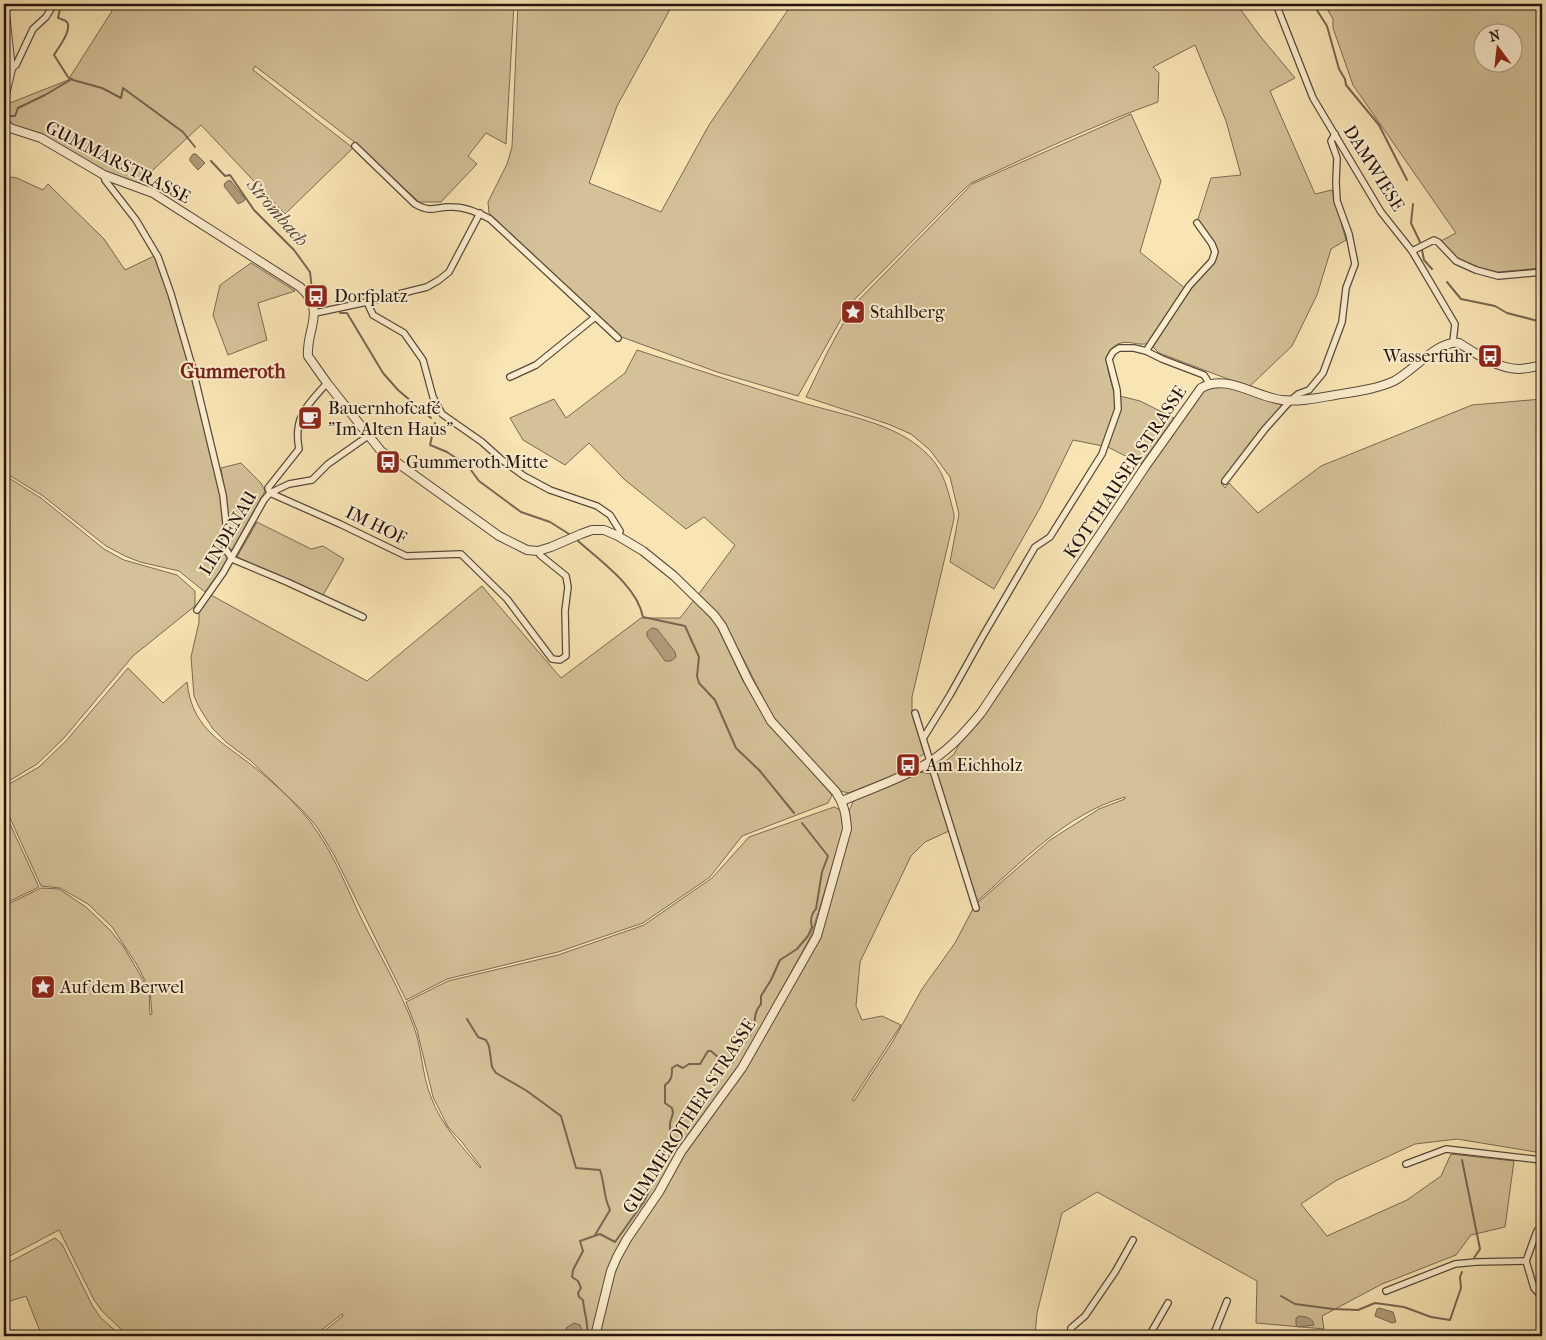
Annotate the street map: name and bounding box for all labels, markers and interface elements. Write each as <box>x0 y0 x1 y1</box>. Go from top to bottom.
north arrow <box>1474 22 1524 72</box>
text: N <box>1487 26 1502 46</box>
street label: GUMMARSTRASSE <box>42 117 194 208</box>
street label: DAMWIESE <box>1339 121 1408 215</box>
water label: Strombach <box>241 174 313 251</box>
bus stop icon: Dorfplatz <box>303 283 329 309</box>
place label: Dorfplatz <box>334 286 408 307</box>
place icon: Stahlberg <box>840 299 866 325</box>
place label: Stahlberg <box>870 302 945 323</box>
bus stop icon: Wasserfuhr <box>1477 343 1503 369</box>
place label: Wasserfuhr <box>1382 346 1472 367</box>
district label: Gummeroth <box>180 360 286 383</box>
street label: KOTTHAUSER STRASSE <box>1060 382 1191 563</box>
place label: Bauernhofcafé "Im Alten Haus" <box>328 398 453 440</box>
cafe icon: Bauernhofcafé "Im Alten Haus" <box>297 405 323 431</box>
bus stop icon: Gummeroth Mitte <box>375 449 401 475</box>
place label: Gummeroth Mitte <box>406 452 548 473</box>
street label: LINDENAU <box>195 487 262 579</box>
street label: IM HOF <box>342 502 410 549</box>
bus stop icon: Am Eichholz <box>895 752 921 778</box>
place label: Am Eichholz <box>925 755 1023 776</box>
place icon: Auf dem Berwel <box>30 974 56 1000</box>
place label: Auf dem Berwel <box>59 977 184 998</box>
street label: GUMMEROTHER STRASSE <box>619 1015 760 1217</box>

